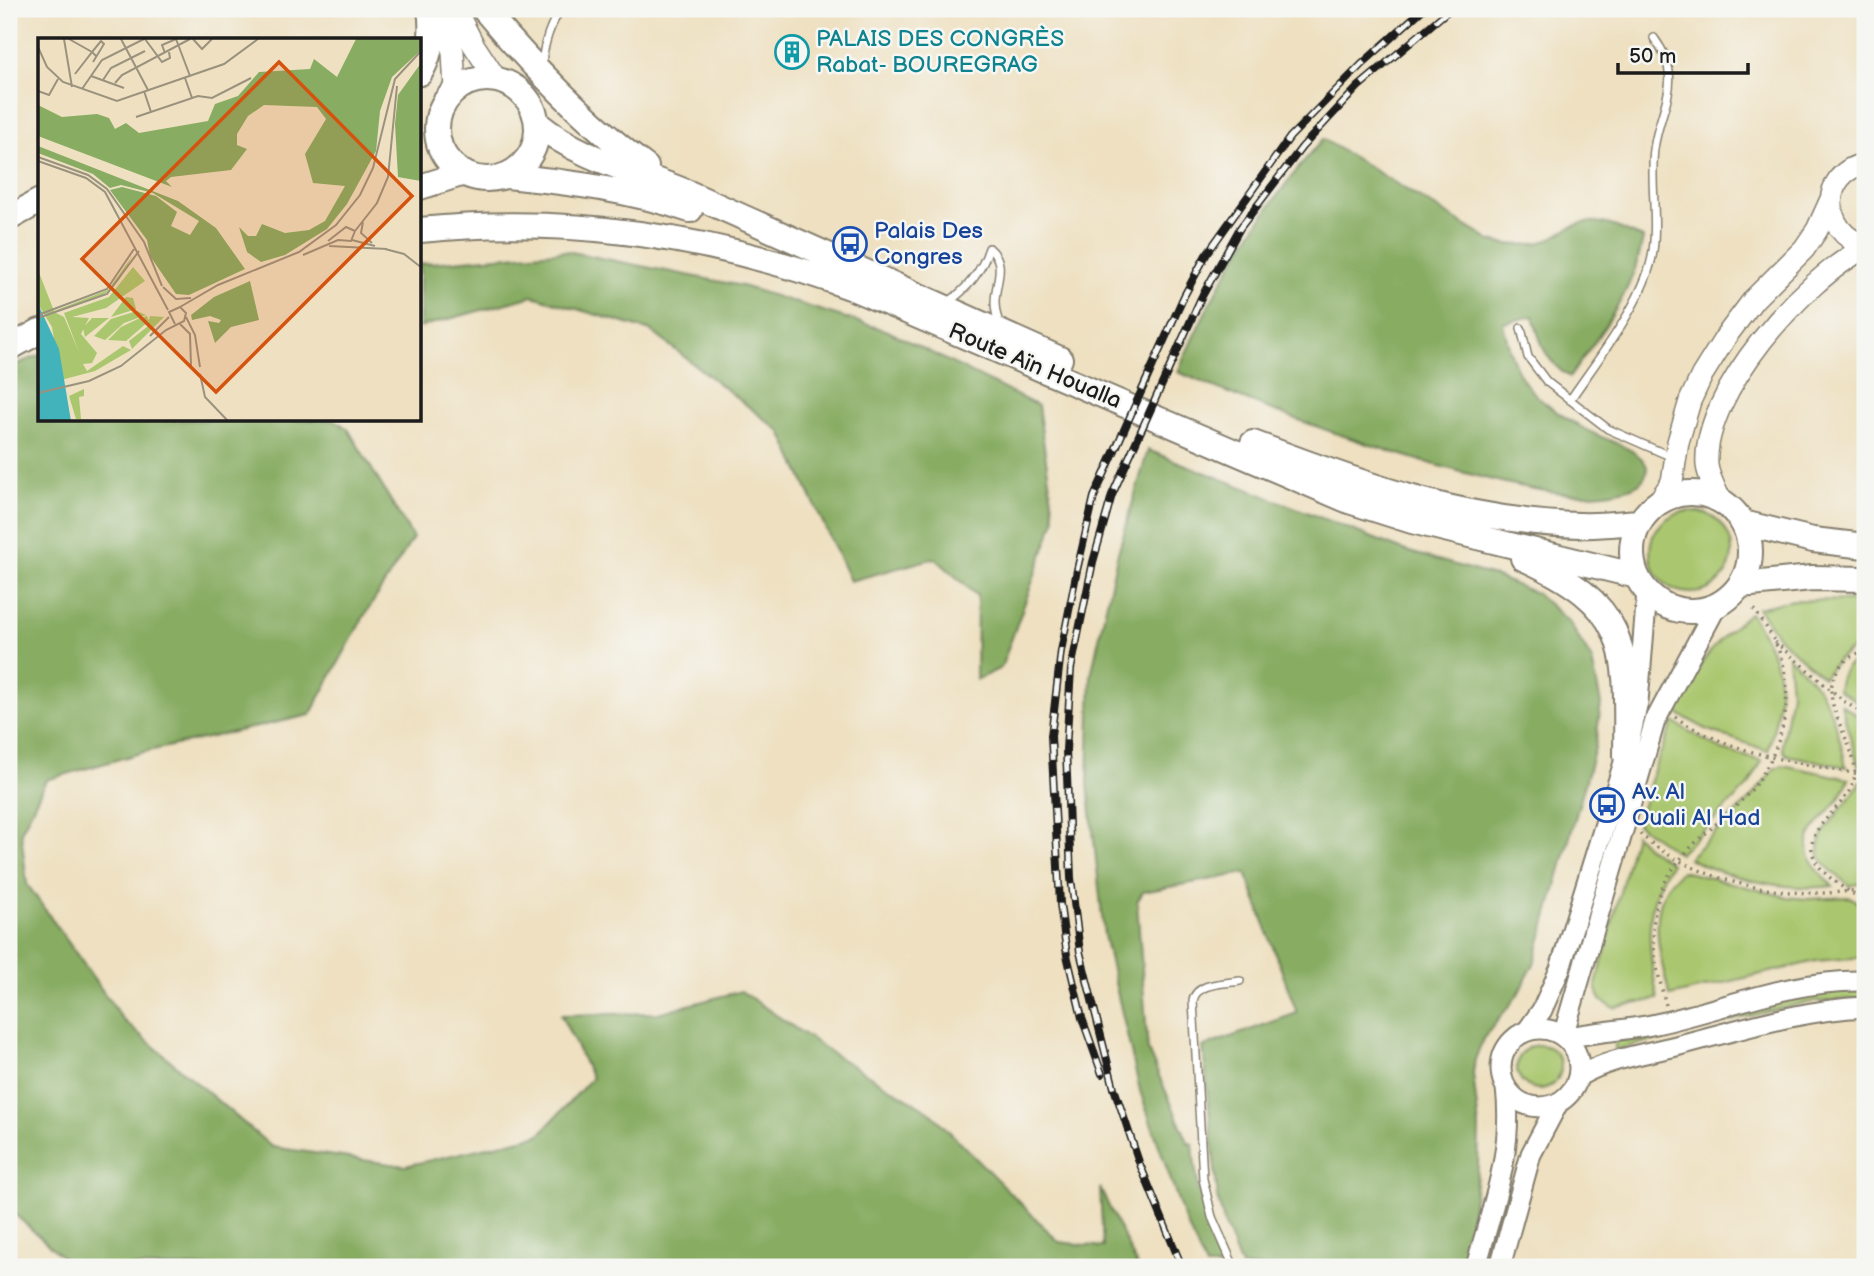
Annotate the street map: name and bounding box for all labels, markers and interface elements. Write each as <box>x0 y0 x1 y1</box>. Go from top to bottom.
place label: PALAIS DES CONGRÈS Rabat- BOUREGRAG <box>816 25 1064 79</box>
scale bar <box>1618 32 1748 76</box>
building icon: PALAIS DES CONGRÈS Rabat- BOUREGRAG <box>773 33 811 71</box>
inset map <box>38 38 422 422</box>
text: 50 m <box>1629 44 1676 69</box>
place label: Palais Des Congres <box>874 217 983 271</box>
bus stop icon: Palais Des Congres <box>831 225 869 263</box>
street label: Route Aïn Houalla <box>944 317 1126 415</box>
place label: Av. Al Ouali Al Had <box>1632 778 1760 832</box>
bus stop icon: Av. Al Ouali Al Had <box>1588 786 1626 824</box>

